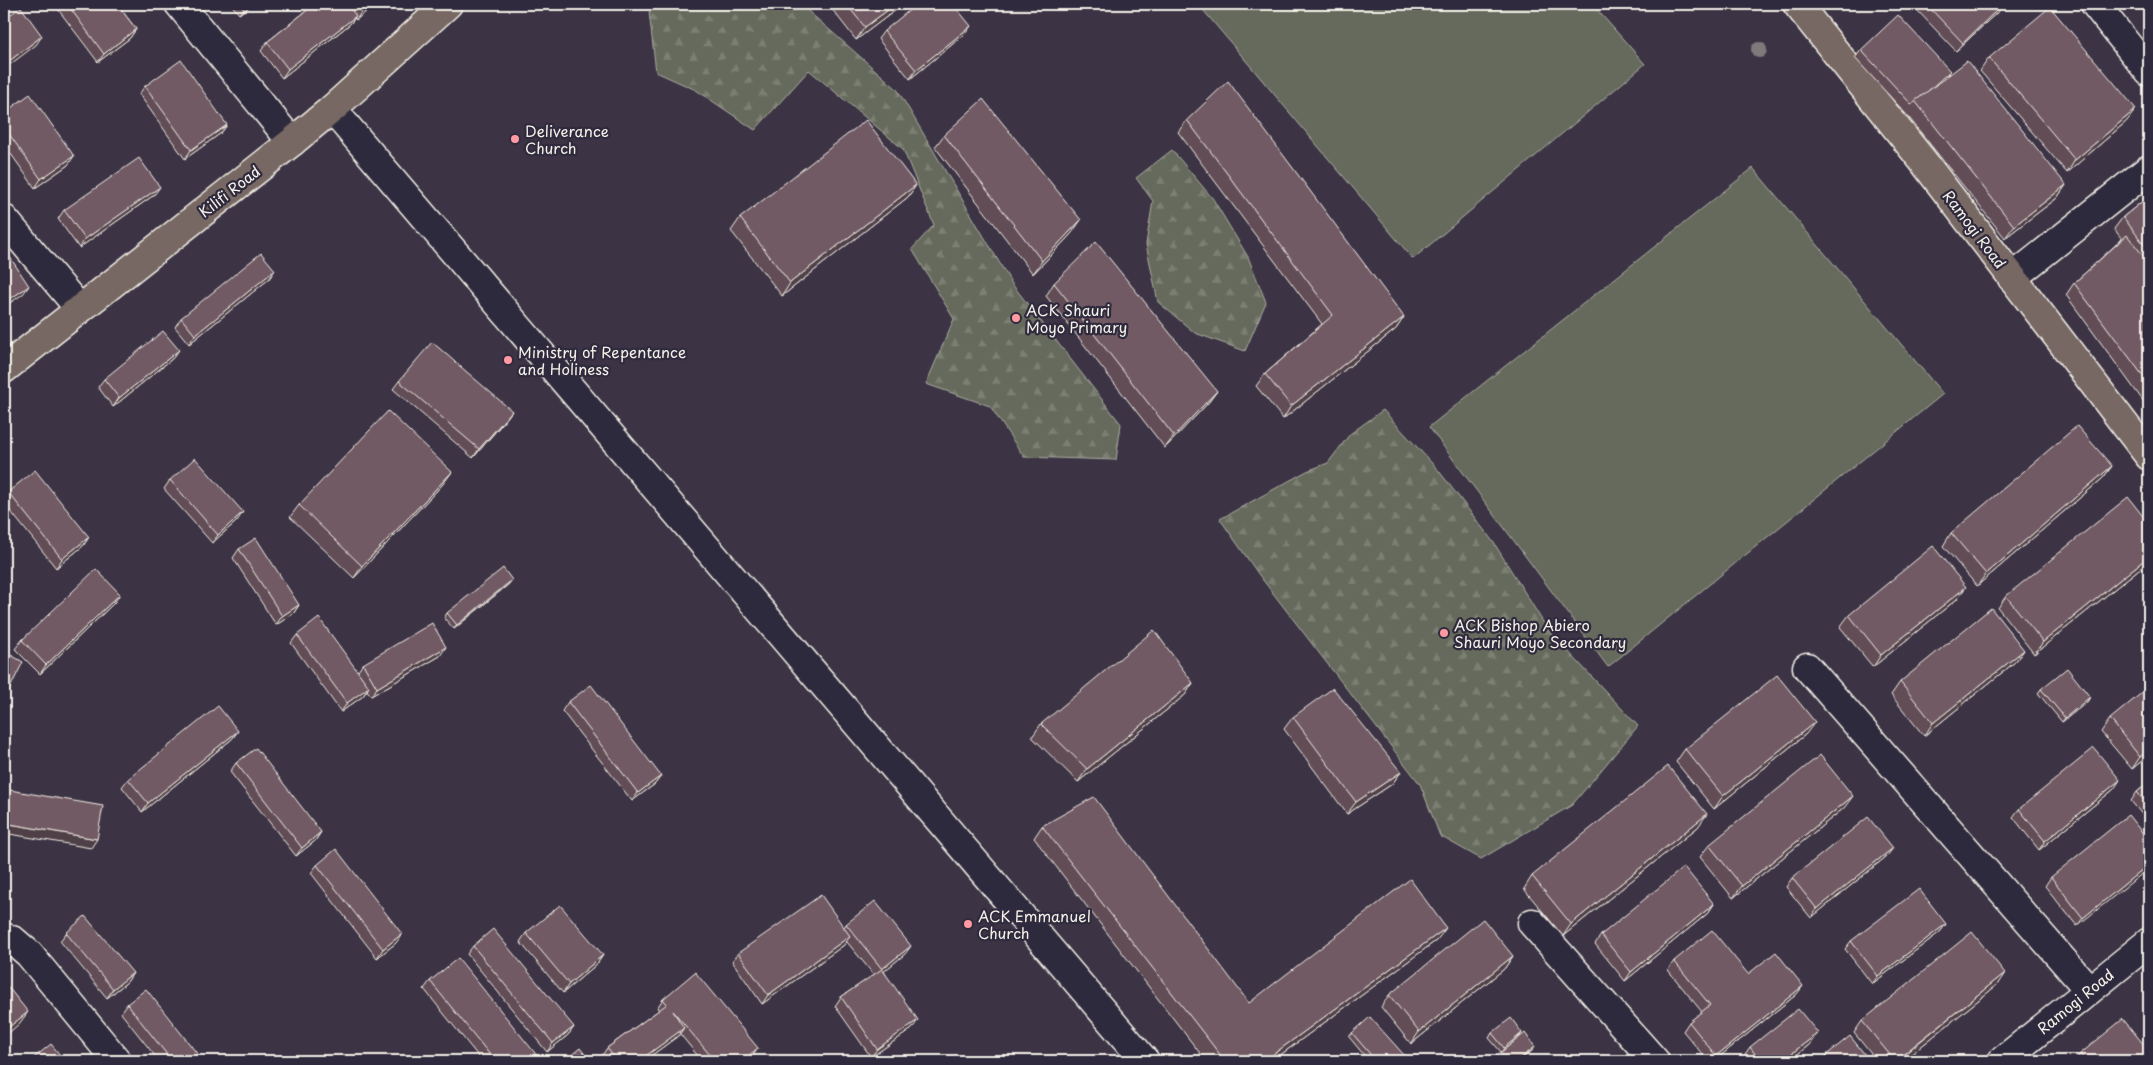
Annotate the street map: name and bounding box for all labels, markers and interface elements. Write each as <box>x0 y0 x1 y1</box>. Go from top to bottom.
place label: Deliverance Church <box>525 119 609 159</box>
marker: Deliverance Church <box>509 133 521 145</box>
street label: Kilifi Road <box>193 159 265 223</box>
street label: Ramogi Road <box>1938 185 2012 273</box>
place label: ACK Shauri Moyo Primary <box>1026 298 1127 338</box>
marker: ACK Shauri Moyo Primary <box>1010 312 1022 324</box>
place label: Ministry of Repentance and Holiness <box>518 340 686 380</box>
marker: Ministry of Repentance and Holiness <box>502 354 514 366</box>
place label: ACK Bishop Abiero Shauri Moyo Secondary <box>1454 613 1626 653</box>
marker: ACK Bishop Abiero Shauri Moyo Secondary <box>1438 627 1450 639</box>
place label: ACK Emmanuel Church <box>978 904 1091 944</box>
marker: ACK Emmanuel Church <box>962 918 974 930</box>
street label: Ramogi Road <box>2032 963 2118 1039</box>

